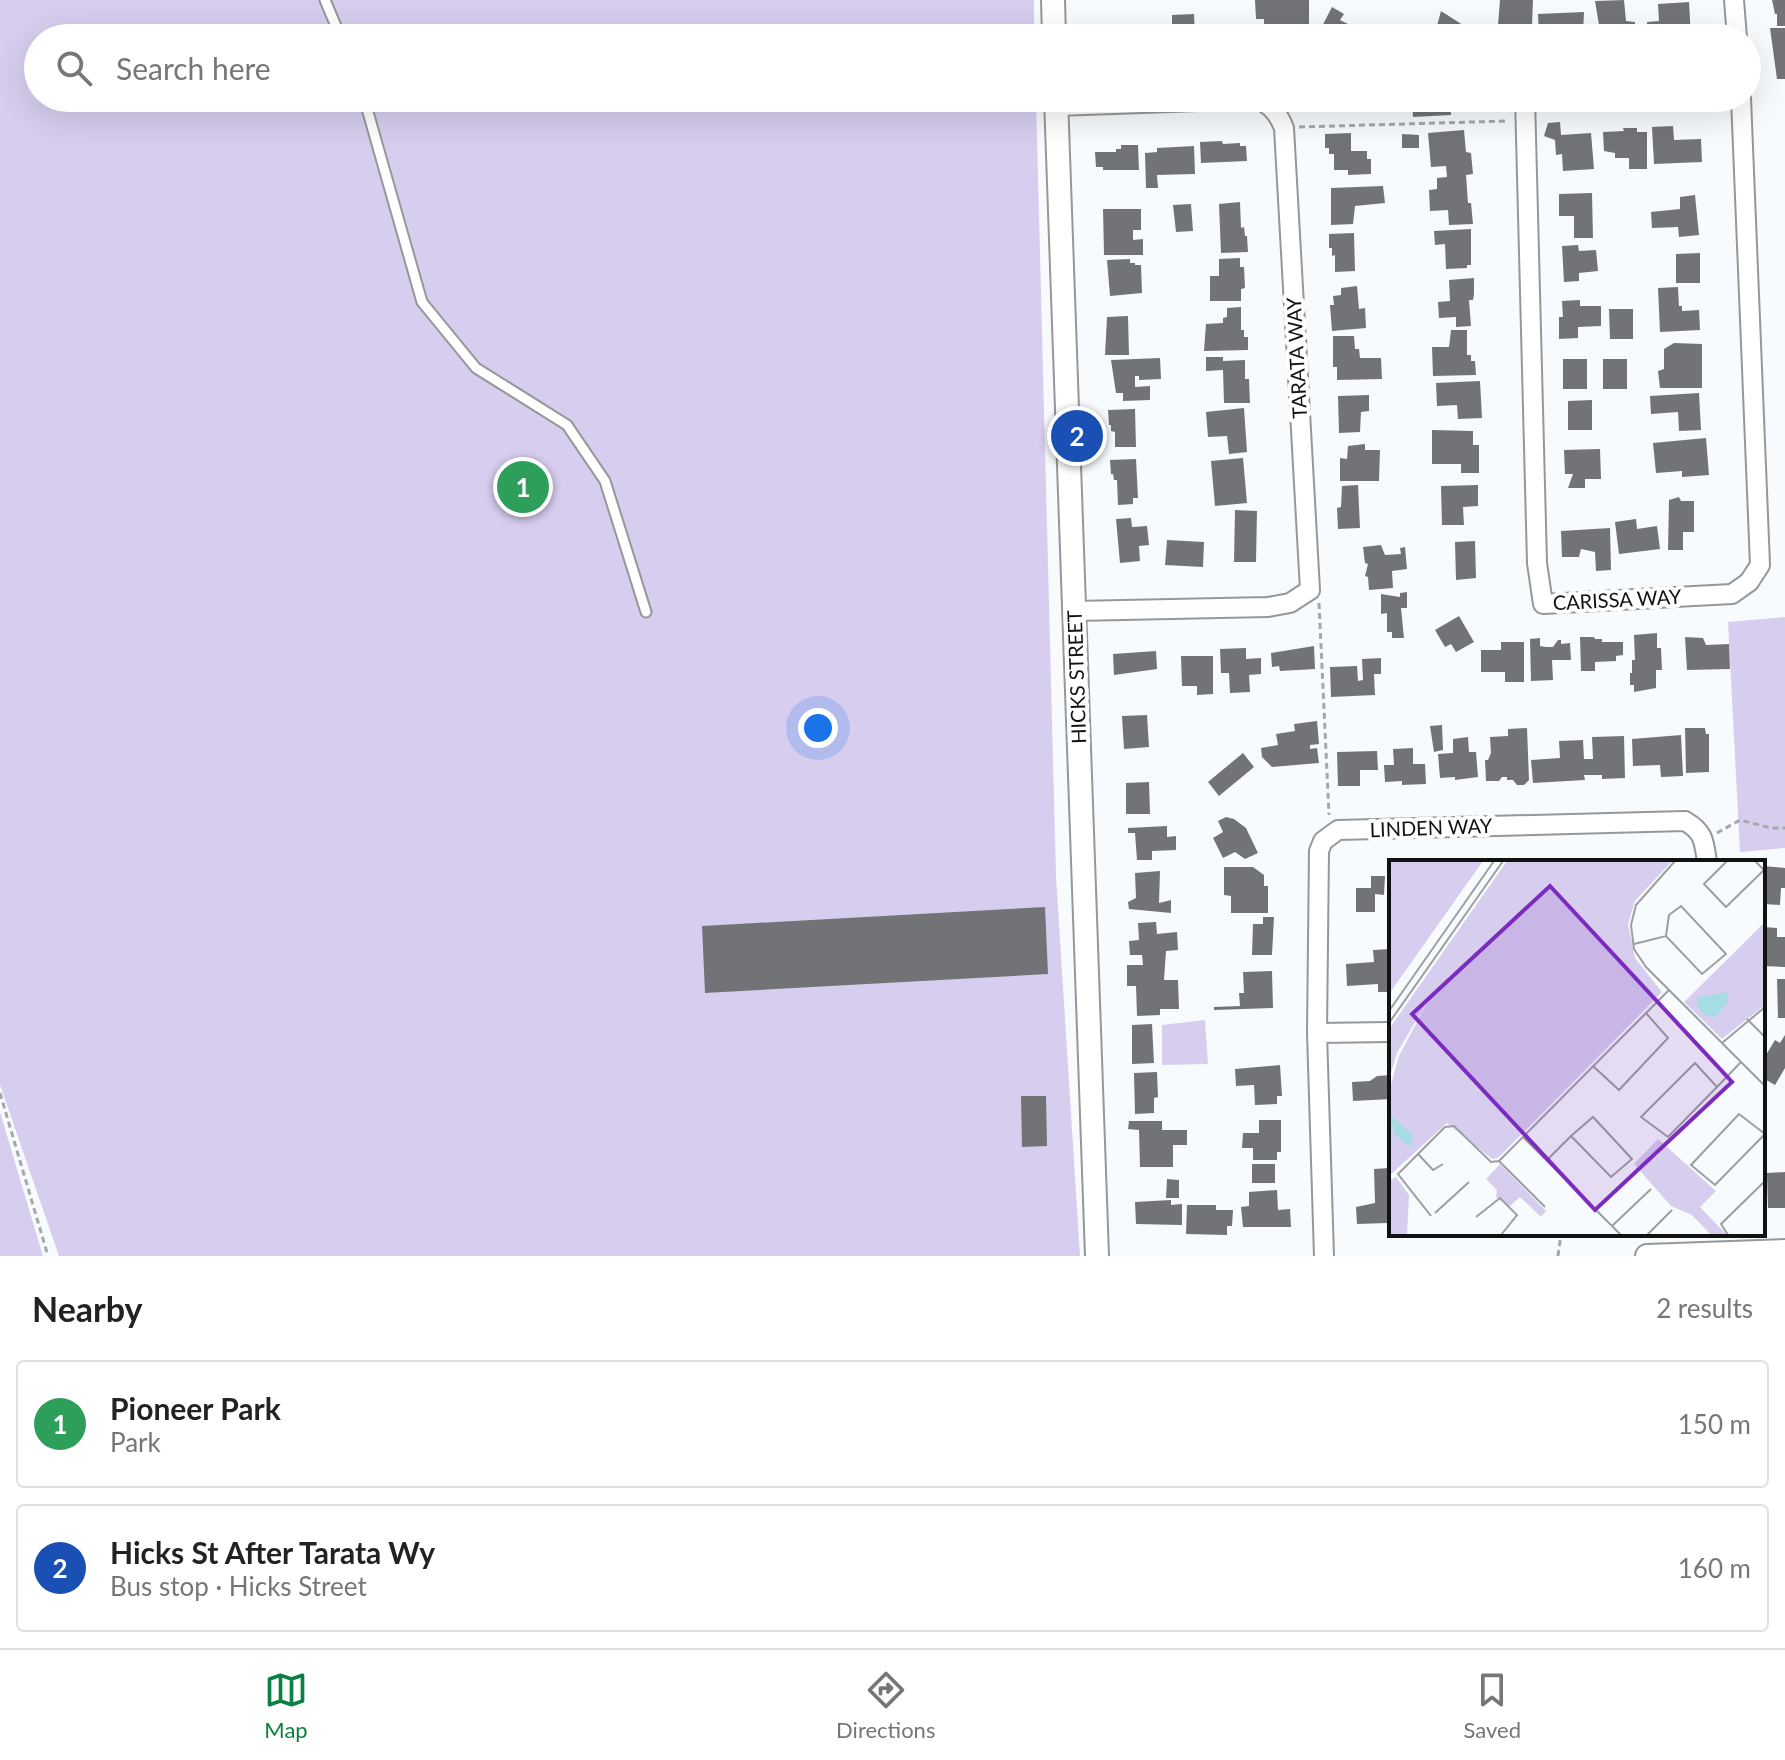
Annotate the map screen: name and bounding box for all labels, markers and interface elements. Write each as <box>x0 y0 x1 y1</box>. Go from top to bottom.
search box <box>24 24 1761 112</box>
icon: search <box>52 46 96 90</box>
text: Search here <box>116 50 271 86</box>
street label: TARATA WAY <box>1281 296 1311 419</box>
pin: 2 <box>1051 406 1103 466</box>
pin: 1 <box>497 457 549 517</box>
street label: CARISSA WAY <box>1552 584 1682 614</box>
street label: HICKS STREET <box>1062 610 1090 744</box>
your location <box>798 708 838 748</box>
street label: LINDEN WAY <box>1369 813 1493 841</box>
inset map <box>1389 860 1765 1236</box>
text: Nearby <box>32 1288 143 1329</box>
text: 2 results <box>1656 1292 1753 1324</box>
text: Pioneer Park <box>110 1390 281 1426</box>
text: 1 <box>52 1408 68 1440</box>
text: 150 m <box>1678 1408 1751 1440</box>
text: Park <box>110 1426 161 1458</box>
text: Hicks St After Tarata Wy <box>110 1534 435 1570</box>
text: 2 <box>52 1552 68 1584</box>
text: 160 m <box>1678 1552 1751 1584</box>
text: Bus stop · Hicks Street <box>110 1570 367 1602</box>
tab: Map <box>264 1668 308 1743</box>
tab: Directions <box>836 1668 935 1743</box>
tab: Saved <box>1463 1668 1521 1743</box>

